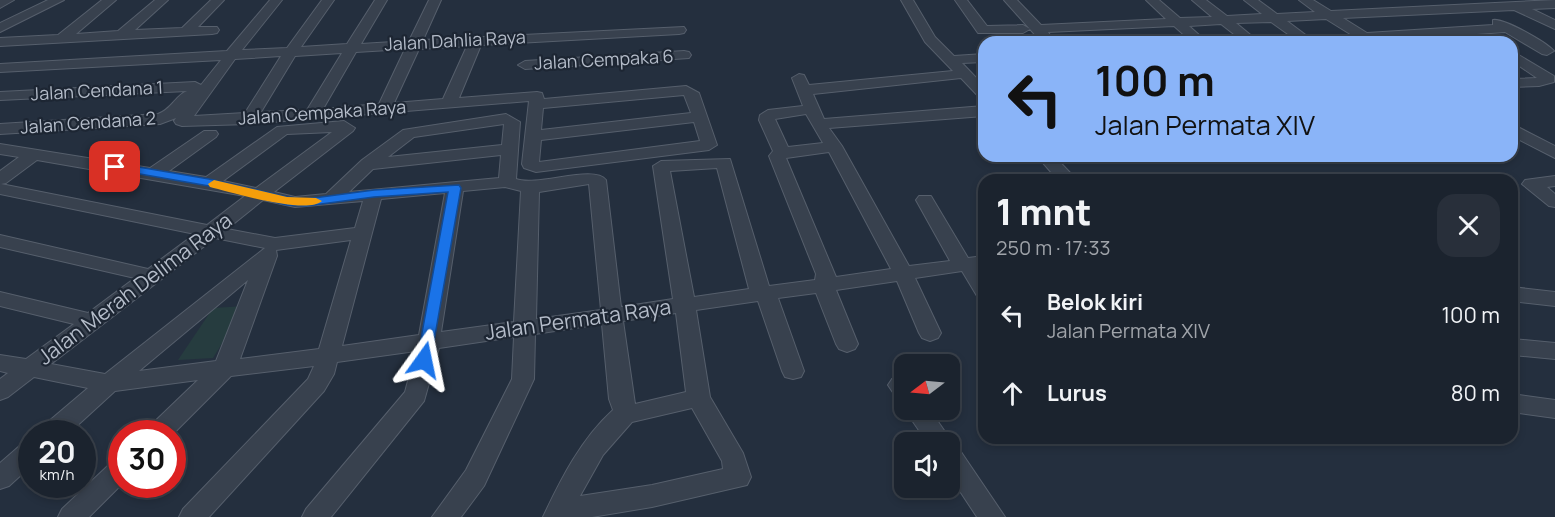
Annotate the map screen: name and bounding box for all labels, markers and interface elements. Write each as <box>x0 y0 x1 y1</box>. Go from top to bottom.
street label: Jalan Dahlia Raya <box>384 24 526 56</box>
street label: Jalan Cempaka 6 <box>534 43 674 75</box>
text: 100 m <box>1095 51 1215 109</box>
icon: left <box>996 60 1074 138</box>
street label: Jalan Cendana 1 <box>30 75 164 105</box>
street label: Jalan Cempaka Raya <box>237 94 407 130</box>
street label: Jalan Cendana 2 <box>19 105 157 139</box>
text: Jalan Permata XIV <box>1095 106 1315 143</box>
pin <box>89 141 140 192</box>
icon: arrive <box>98 150 131 183</box>
text: 1 mnt <box>996 187 1091 236</box>
button: close <box>1437 194 1500 257</box>
street label: Jalan Merah Delima Raya <box>32 206 237 371</box>
text: 250 m · 17:33 <box>996 234 1111 261</box>
text: Belok kiri <box>1047 287 1143 317</box>
street label: Jalan Permata Raya <box>483 292 673 346</box>
icon: left <box>996 299 1029 332</box>
text: 100 m <box>1442 300 1500 330</box>
text: Jalan Permata XIV <box>1047 317 1210 344</box>
position arrow <box>392 328 456 392</box>
north arrow <box>894 354 960 420</box>
map controls <box>894 354 960 498</box>
icon: ahead <box>996 377 1029 410</box>
text: Lurus <box>1047 378 1107 408</box>
text: 80 m <box>1451 378 1500 408</box>
speed limit sign: 30 <box>108 420 186 498</box>
text: 20 <box>38 431 76 472</box>
button: sound <box>894 432 960 498</box>
text: km/h <box>40 464 74 485</box>

